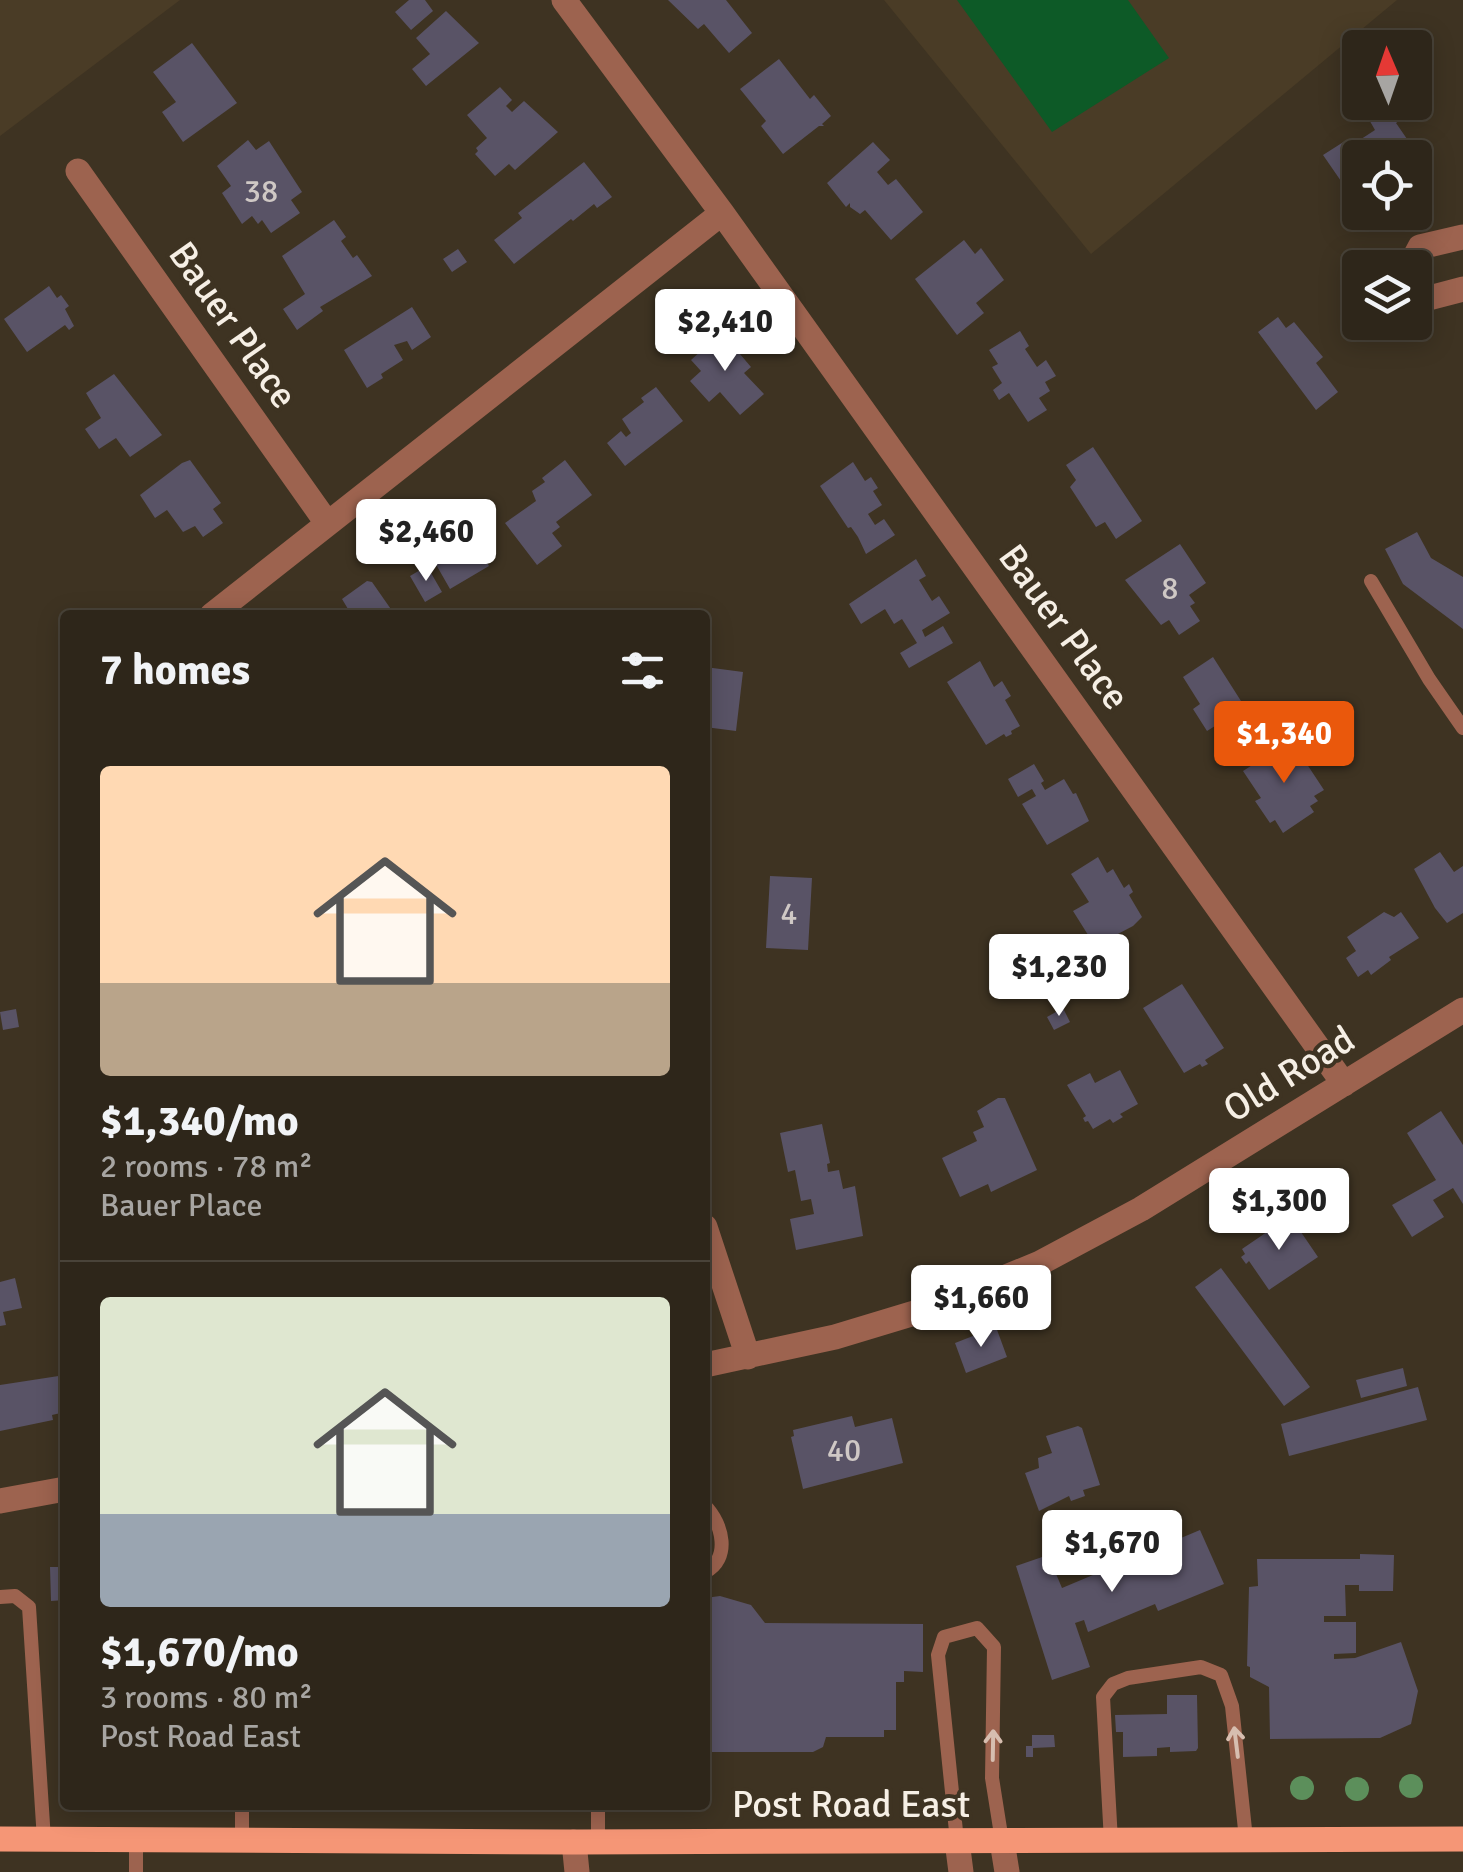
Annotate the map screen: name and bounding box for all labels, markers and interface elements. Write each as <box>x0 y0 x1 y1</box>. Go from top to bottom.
north arrow <box>1342 30 1432 120</box>
map controls <box>1342 30 1432 340</box>
button: locate <box>1342 140 1432 230</box>
house number: 38 <box>244 172 278 211</box>
street label: Bauer Place <box>158 233 308 417</box>
button: layers <box>1342 250 1432 340</box>
pin: $2,410 <box>644 289 806 374</box>
text: $2,410 <box>677 302 773 341</box>
pin: $2,460 <box>345 499 507 584</box>
text: $2,460 <box>378 512 474 551</box>
street label: Bauer Place <box>988 535 1140 719</box>
house number: 8 <box>1161 569 1179 608</box>
icon: filters <box>615 643 670 698</box>
text: 7 homes <box>100 645 250 696</box>
pin: $1,340 <box>1203 701 1365 786</box>
text: $1,340 <box>1236 714 1332 753</box>
icon: home <box>295 831 475 1011</box>
house number: 4 <box>780 894 798 933</box>
pin: $1,230 <box>978 934 1140 1019</box>
text: $1,230 <box>1011 947 1107 986</box>
street label: Old Road <box>1215 1015 1363 1133</box>
text: $1,340/mo <box>100 1096 299 1147</box>
text: 2 rooms · 78 m² <box>100 1147 313 1186</box>
pin: $1,300 <box>1198 1168 1360 1253</box>
text: $1,300 <box>1231 1181 1327 1220</box>
text: Bauer Place <box>100 1186 262 1225</box>
pin: $1,660 <box>900 1265 1062 1350</box>
text: $1,660 <box>933 1278 1029 1317</box>
icon: home <box>295 1362 475 1542</box>
house number: 40 <box>827 1431 861 1470</box>
pin: $1,670 <box>1031 1510 1193 1595</box>
text: $1,670 <box>1064 1523 1160 1562</box>
text: $1,670/mo <box>100 1627 299 1678</box>
text: 3 rooms · 80 m² <box>100 1678 313 1717</box>
text: Post Road East <box>100 1717 301 1756</box>
one-way arrow <box>1226 1727 1245 1759</box>
one-way arrow <box>983 1729 1002 1761</box>
street label: Post Road East <box>732 1781 970 1828</box>

